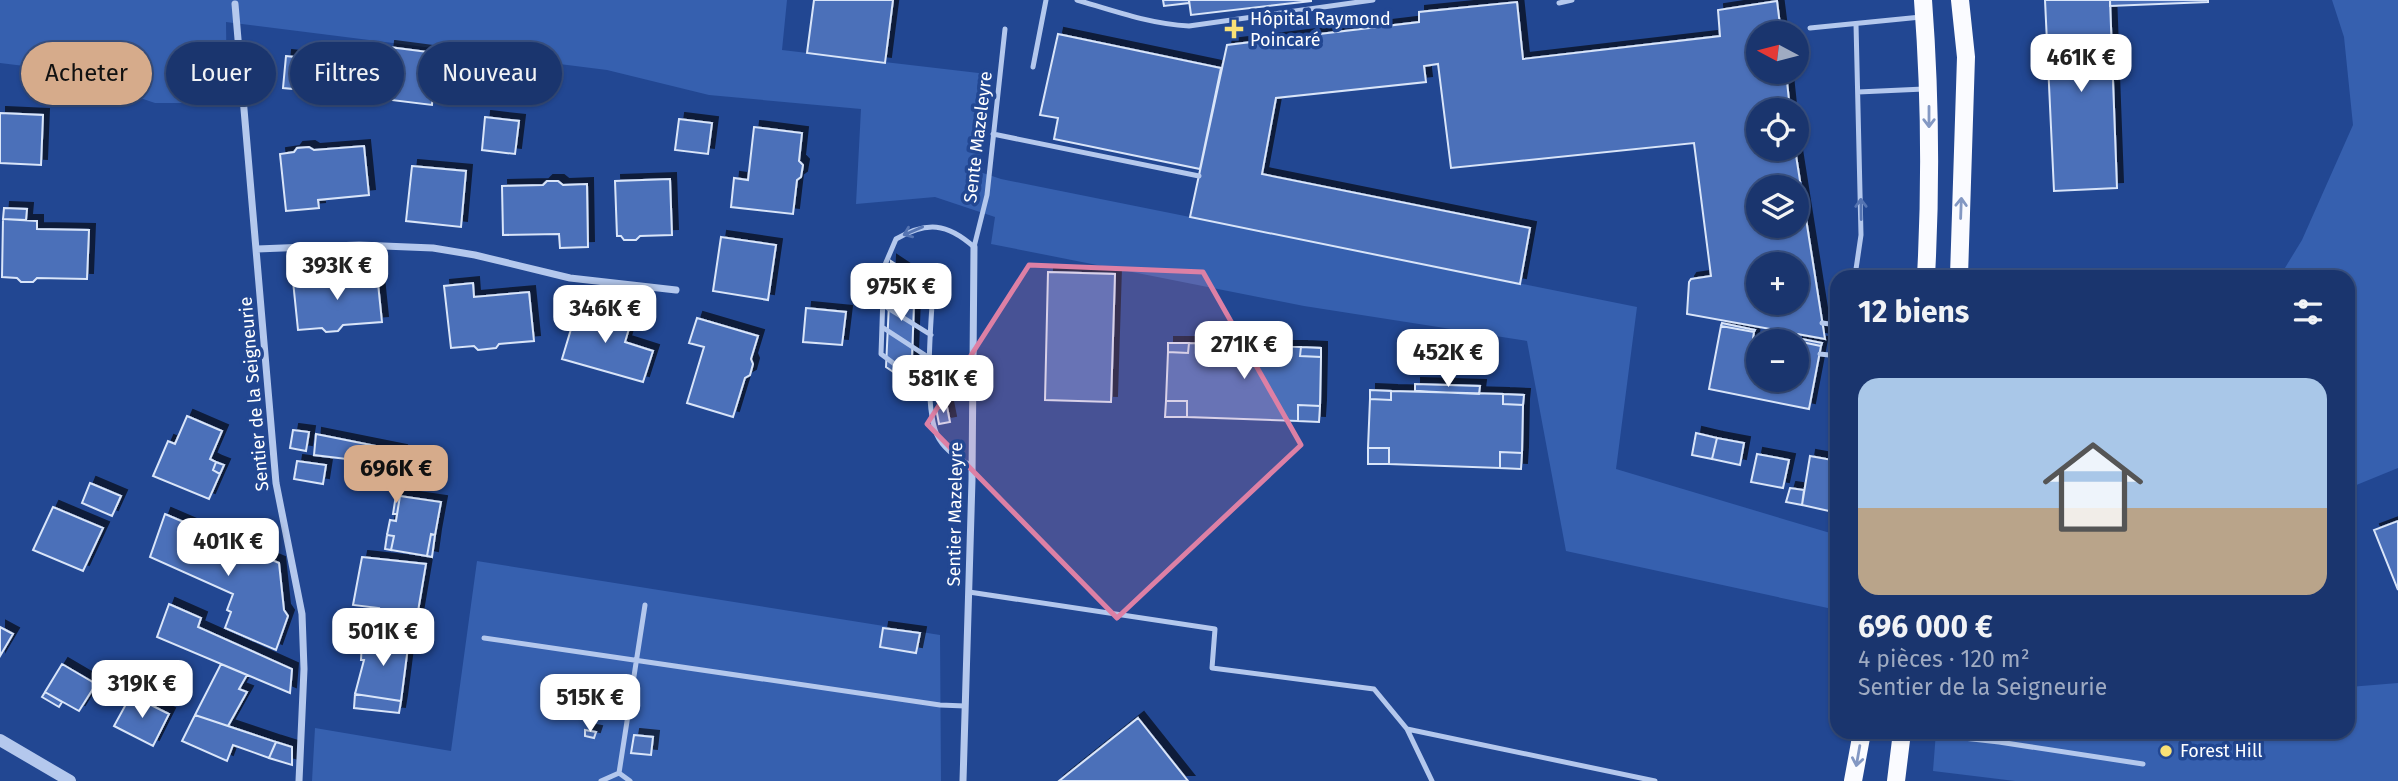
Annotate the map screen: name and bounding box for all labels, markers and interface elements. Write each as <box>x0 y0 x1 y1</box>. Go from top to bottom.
place label: Hôpital Raymond Poincaré <box>1250 8 1391 51</box>
marker: Hôpital Raymond Poincaré <box>1224 19 1244 39</box>
north arrow <box>1746 21 1810 84</box>
map controls <box>1746 21 1809 392</box>
pin: 461K € <box>2024 34 2138 94</box>
chip: Acheter <box>21 42 152 105</box>
chip: Louer <box>166 42 276 105</box>
chip: Filtres <box>290 42 404 105</box>
chip: Nouveau <box>418 42 562 105</box>
text: 461K € <box>2047 43 2115 71</box>
street label: Sente Mazeleyre <box>959 70 997 204</box>
button: locate <box>1746 98 1809 161</box>
one-way arrow <box>1922 105 1936 128</box>
button: layers <box>1746 175 1809 238</box>
one-way arrow <box>1854 197 1867 220</box>
one-way arrow <box>1955 197 1968 220</box>
one-way arrow <box>903 225 924 238</box>
pin: 393K € <box>280 243 394 302</box>
text: 393K € <box>302 251 372 279</box>
button: + <box>1746 252 1809 315</box>
pin: 975K € <box>844 264 958 323</box>
text: 975K € <box>866 272 936 300</box>
pin: 346K € <box>548 286 662 345</box>
icon: filters <box>2289 293 2327 331</box>
text: 346K € <box>569 294 641 322</box>
text: 12 biens <box>1858 294 1969 330</box>
street label: Sentier de la Seigneurie <box>235 296 273 492</box>
pin: 271K € <box>1187 322 1301 381</box>
button: − <box>1746 329 1809 392</box>
text: 271K € <box>1211 330 1277 358</box>
pin: 452K € <box>1391 330 1505 389</box>
text: 452K € <box>1413 338 1483 366</box>
pin: 581K € <box>886 356 1000 415</box>
text: 581K € <box>908 364 978 392</box>
icon: home <box>2030 424 2156 550</box>
street label: Sentier Mazeleyre <box>943 442 967 586</box>
pin: 696K € <box>339 446 453 505</box>
text: 696K € <box>360 454 432 482</box>
pin: 401K € <box>171 518 285 578</box>
text: 401K € <box>193 527 263 555</box>
pin: 501K € <box>326 608 440 668</box>
text: 696 000 € <box>1858 609 1993 645</box>
text: 501K € <box>348 617 418 645</box>
text: 4 pièces · 120 m² <box>1858 645 2030 673</box>
pin: 319K € <box>85 660 199 720</box>
text: 319K € <box>108 669 176 697</box>
text: Sentier de la Seigneurie <box>1858 673 2107 701</box>
pin: 515K € <box>533 674 647 734</box>
text: 515K € <box>556 683 624 711</box>
place label: Forest Hill <box>2180 740 2262 762</box>
marker: Forest Hill <box>2158 743 2174 759</box>
one-way arrow <box>1851 744 1864 767</box>

